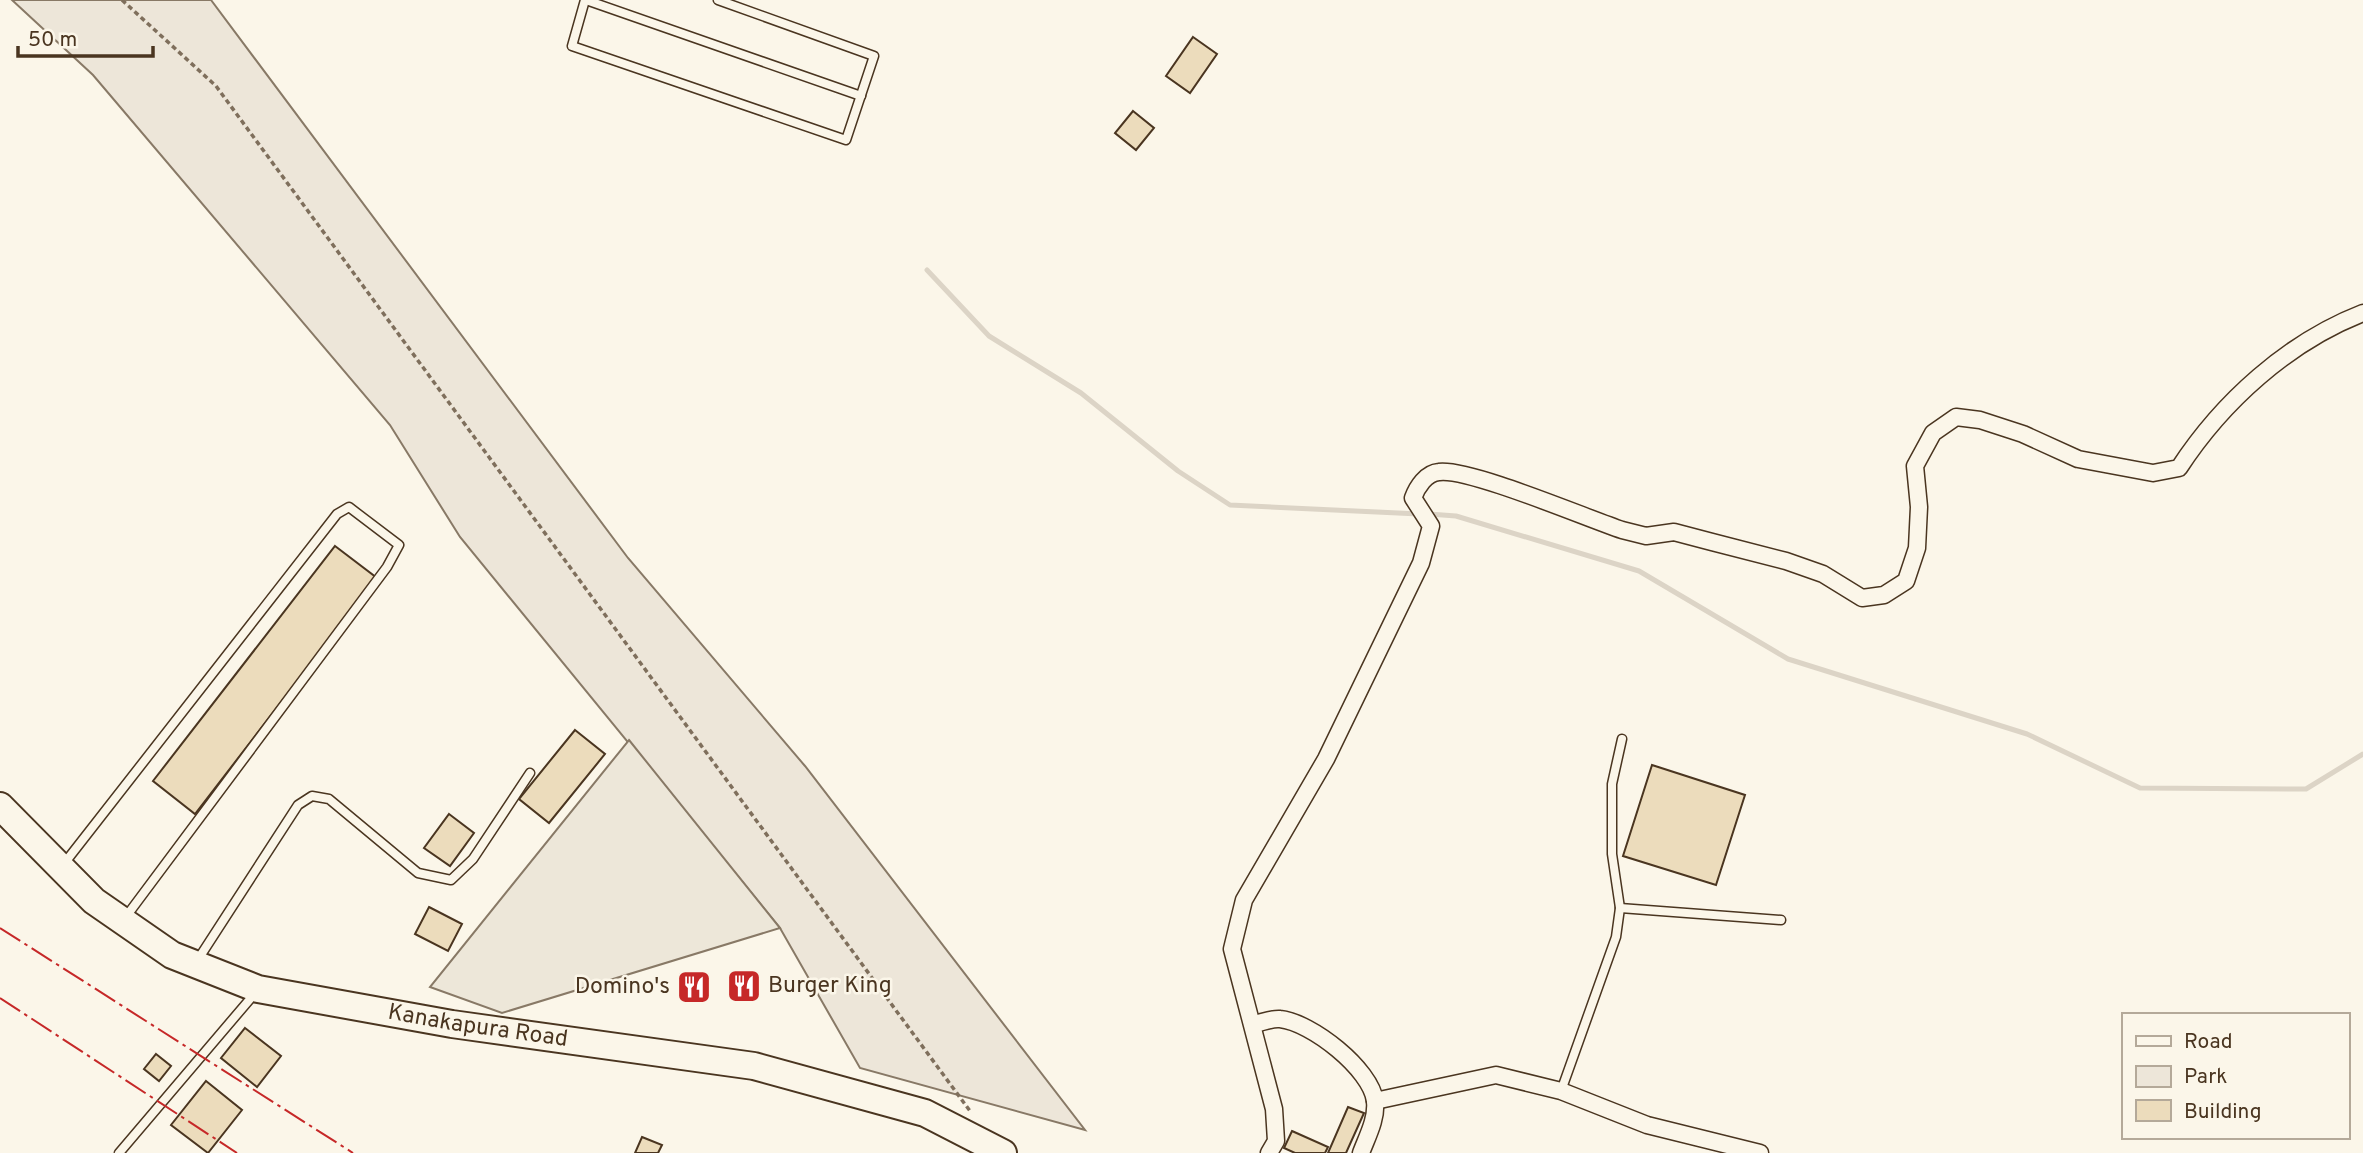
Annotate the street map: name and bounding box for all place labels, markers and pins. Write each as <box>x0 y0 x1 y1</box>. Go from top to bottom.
restaurant icon: Burger King <box>725 967 763 1005</box>
restaurant icon: Domino's <box>675 968 713 1006</box>
place label: Burger King <box>768 972 892 1001</box>
place label: Domino's <box>575 973 670 1002</box>

